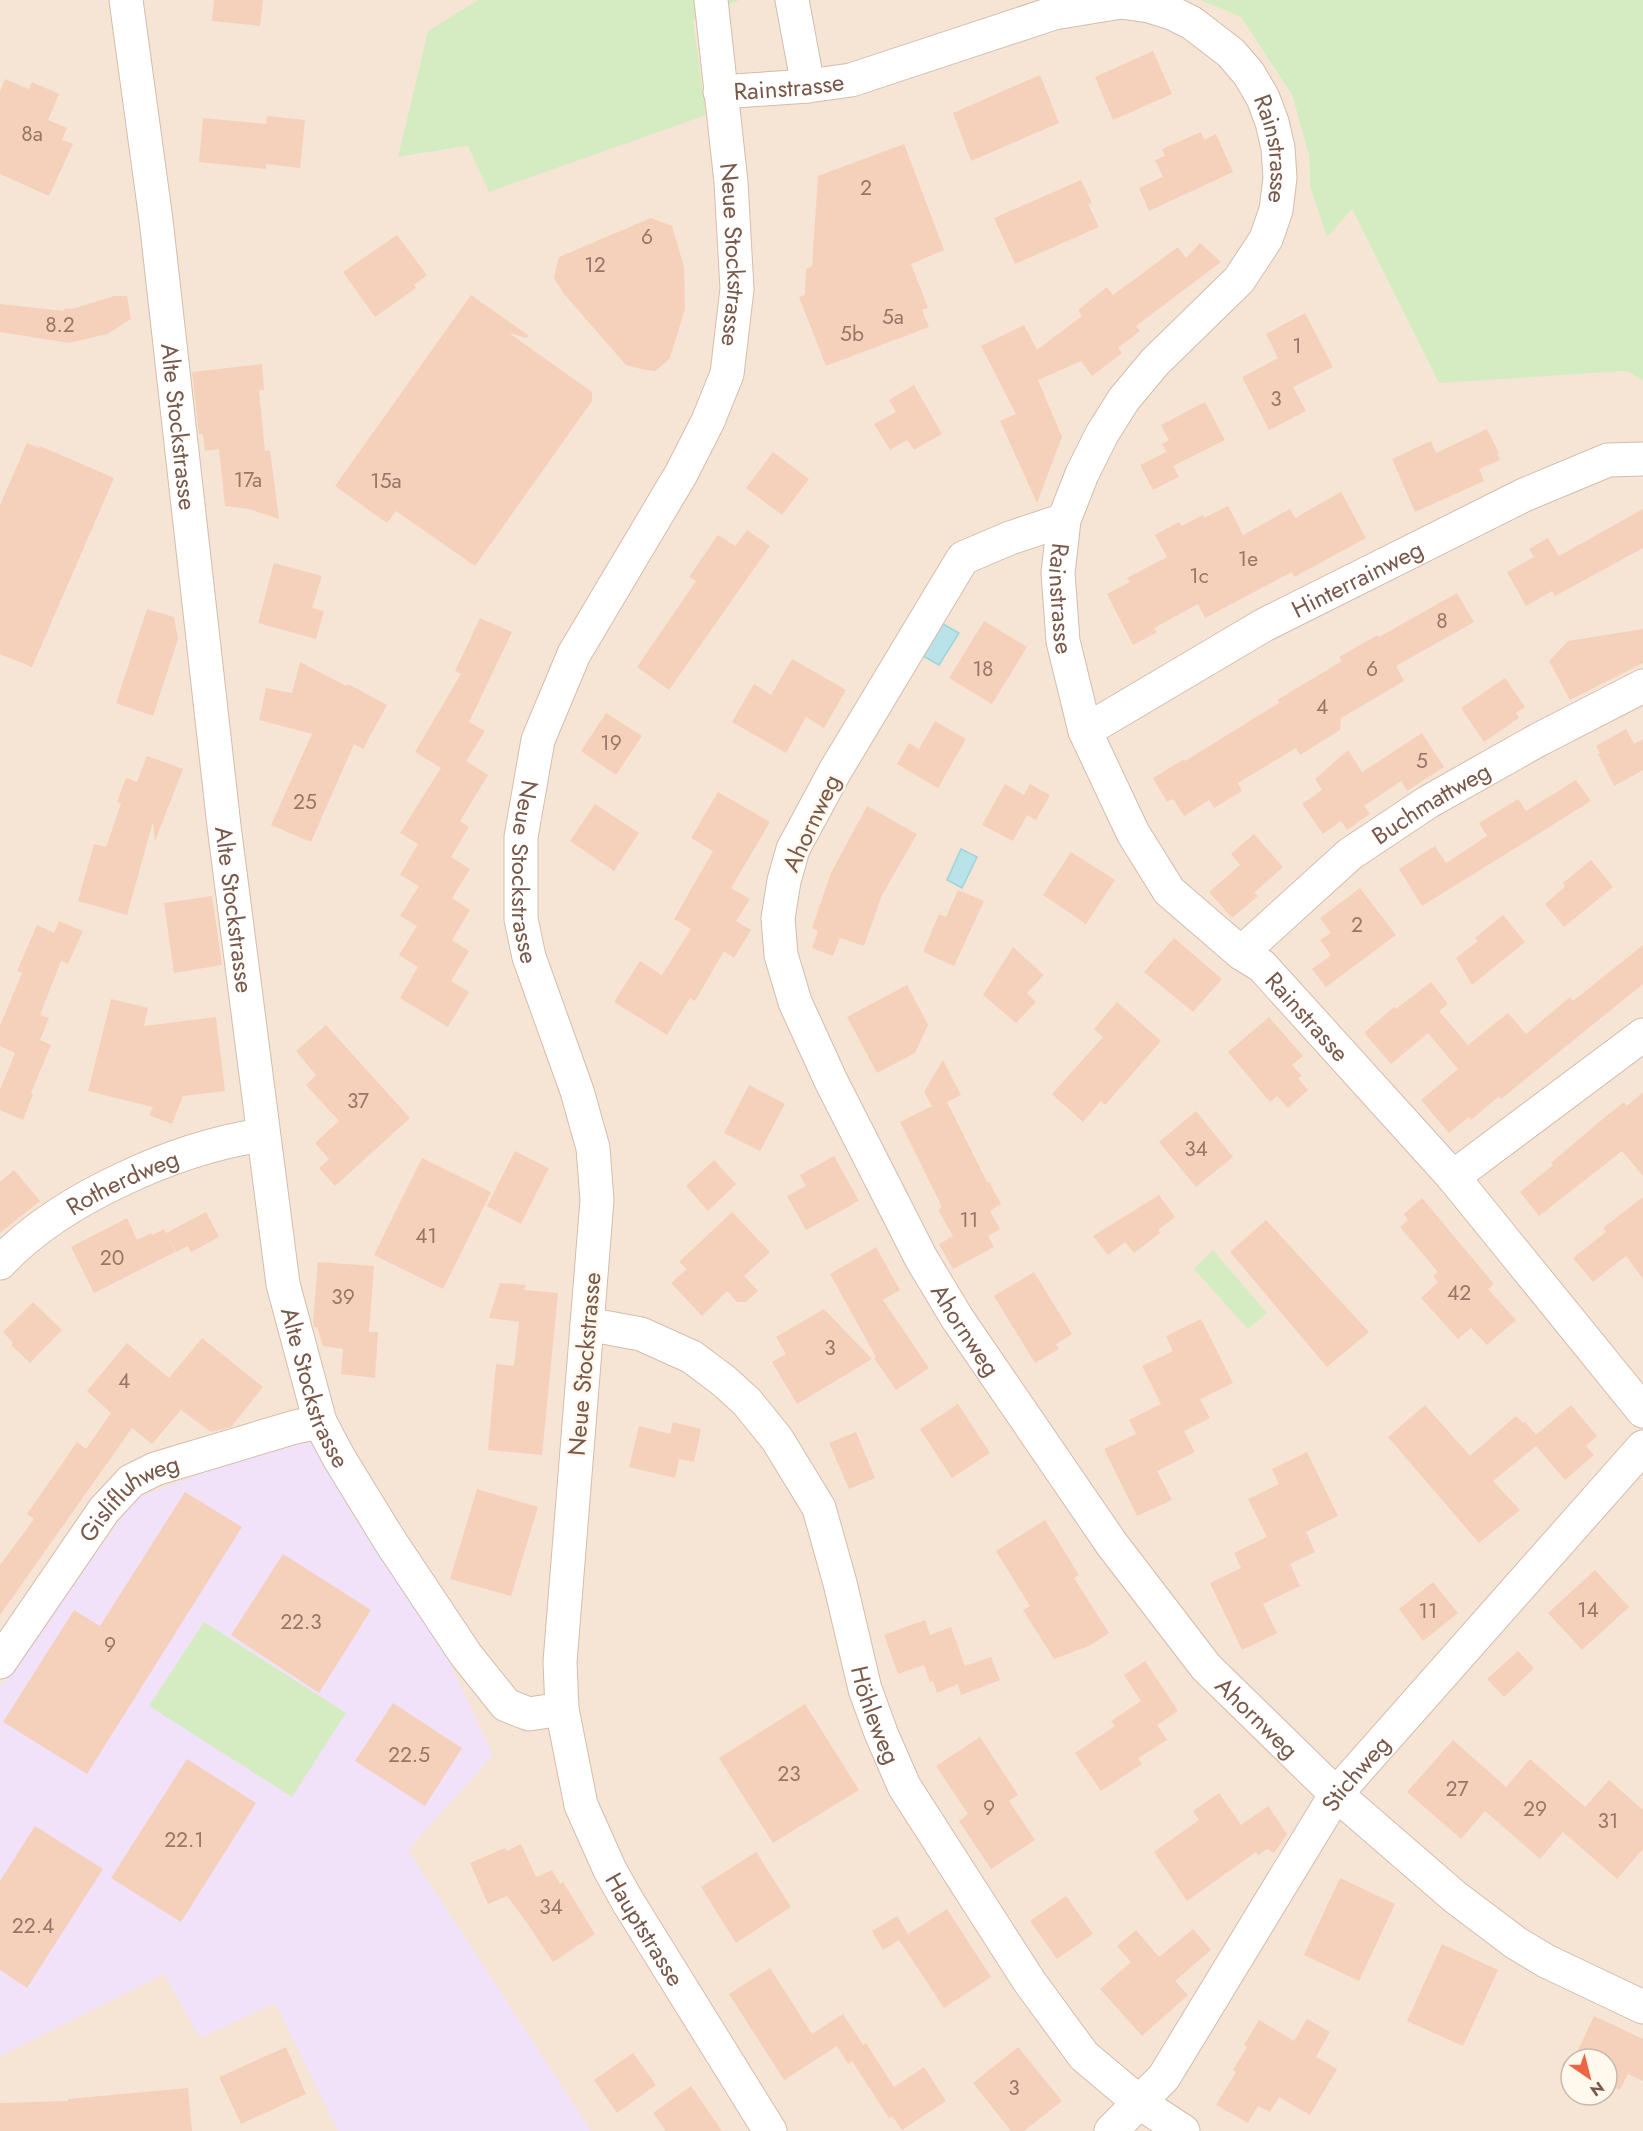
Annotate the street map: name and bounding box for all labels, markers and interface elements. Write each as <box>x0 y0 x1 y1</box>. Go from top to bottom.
street label: Rainstrasse <box>732 64 846 109</box>
street label: Rainstrasse <box>1246 89 1298 205</box>
house number: 8a <box>21 119 43 149</box>
street label: Neue Stockstrasse <box>712 161 755 349</box>
house number: 2 <box>860 173 872 203</box>
house number: 6 <box>641 222 653 252</box>
house number: 12 <box>584 250 606 280</box>
house number: 5a <box>882 302 904 332</box>
house number: 8.2 <box>45 310 75 340</box>
house number: 5b <box>840 319 864 349</box>
house number: 1 <box>1292 331 1302 361</box>
street label: Alte Stockstrasse <box>152 341 206 512</box>
house number: 3 <box>1270 384 1282 414</box>
house number: 17a <box>234 465 262 495</box>
house number: 15a <box>370 466 402 496</box>
street label: Hinterrainweg <box>1285 531 1429 626</box>
street label: Rainstrasse <box>1040 541 1083 658</box>
house number: 1e <box>1238 544 1258 574</box>
house number: 1c <box>1189 561 1209 591</box>
house number: 8 <box>1436 606 1448 636</box>
house number: 18 <box>973 654 993 684</box>
house number: 6 <box>1366 654 1378 684</box>
house number: 4 <box>1316 692 1328 722</box>
house number: 19 <box>600 728 622 758</box>
house number: 5 <box>1416 746 1428 776</box>
street label: Buchmattweg <box>1364 753 1497 853</box>
street label: Ahornweg <box>773 768 849 878</box>
street label: Neue Stockstrasse <box>504 778 548 967</box>
house number: 25 <box>293 787 317 817</box>
street label: Alte Stockstrasse <box>207 824 263 995</box>
house number: 2 <box>1351 910 1363 940</box>
street label: Rainstrasse <box>1257 964 1358 1069</box>
house number: 37 <box>347 1086 369 1116</box>
house number: 34 <box>1184 1134 1208 1164</box>
street label: Rotherdweg <box>59 1140 184 1224</box>
house number: 11 <box>960 1205 978 1235</box>
house number: 41 <box>415 1221 437 1251</box>
house number: 20 <box>100 1243 124 1273</box>
street label: Neue Stockstrasse <box>559 1271 609 1457</box>
street label: Ahornweg <box>923 1277 1009 1383</box>
house number: 42 <box>1447 1278 1471 1308</box>
house number: 39 <box>331 1282 355 1312</box>
street label: Alte Stockstrasse <box>272 1303 358 1475</box>
house number: 3 <box>824 1333 836 1363</box>
house number: 4 <box>118 1366 130 1396</box>
street label: Gislifluhweg <box>70 1445 183 1549</box>
house number: 14 <box>1577 1595 1599 1625</box>
house number: 11 <box>1419 1596 1437 1626</box>
house number: 22.3 <box>280 1607 322 1637</box>
house number: 9 <box>104 1630 116 1660</box>
street label: Höhleweg <box>843 1662 910 1769</box>
street label: Ahornweg <box>1208 1668 1307 1766</box>
street label: Stichweg <box>1312 1727 1398 1818</box>
house number: 22.5 <box>388 1740 430 1770</box>
house number: 23 <box>777 1759 801 1789</box>
house number: 27 <box>1446 1774 1468 1804</box>
house number: 9 <box>983 1793 995 1823</box>
house number: 29 <box>1523 1794 1547 1824</box>
house number: 31 <box>1598 1806 1618 1836</box>
house number: 22.1 <box>164 1825 204 1855</box>
street label: Hauptstrasse <box>597 1866 693 1993</box>
house number: 34 <box>539 1892 563 1922</box>
house number: 22.4 <box>12 1911 54 1941</box>
north arrow <box>1559 2047 1619 2107</box>
house number: 3 <box>1008 2073 1020 2103</box>
text: N <box>1586 2076 1609 2102</box>

